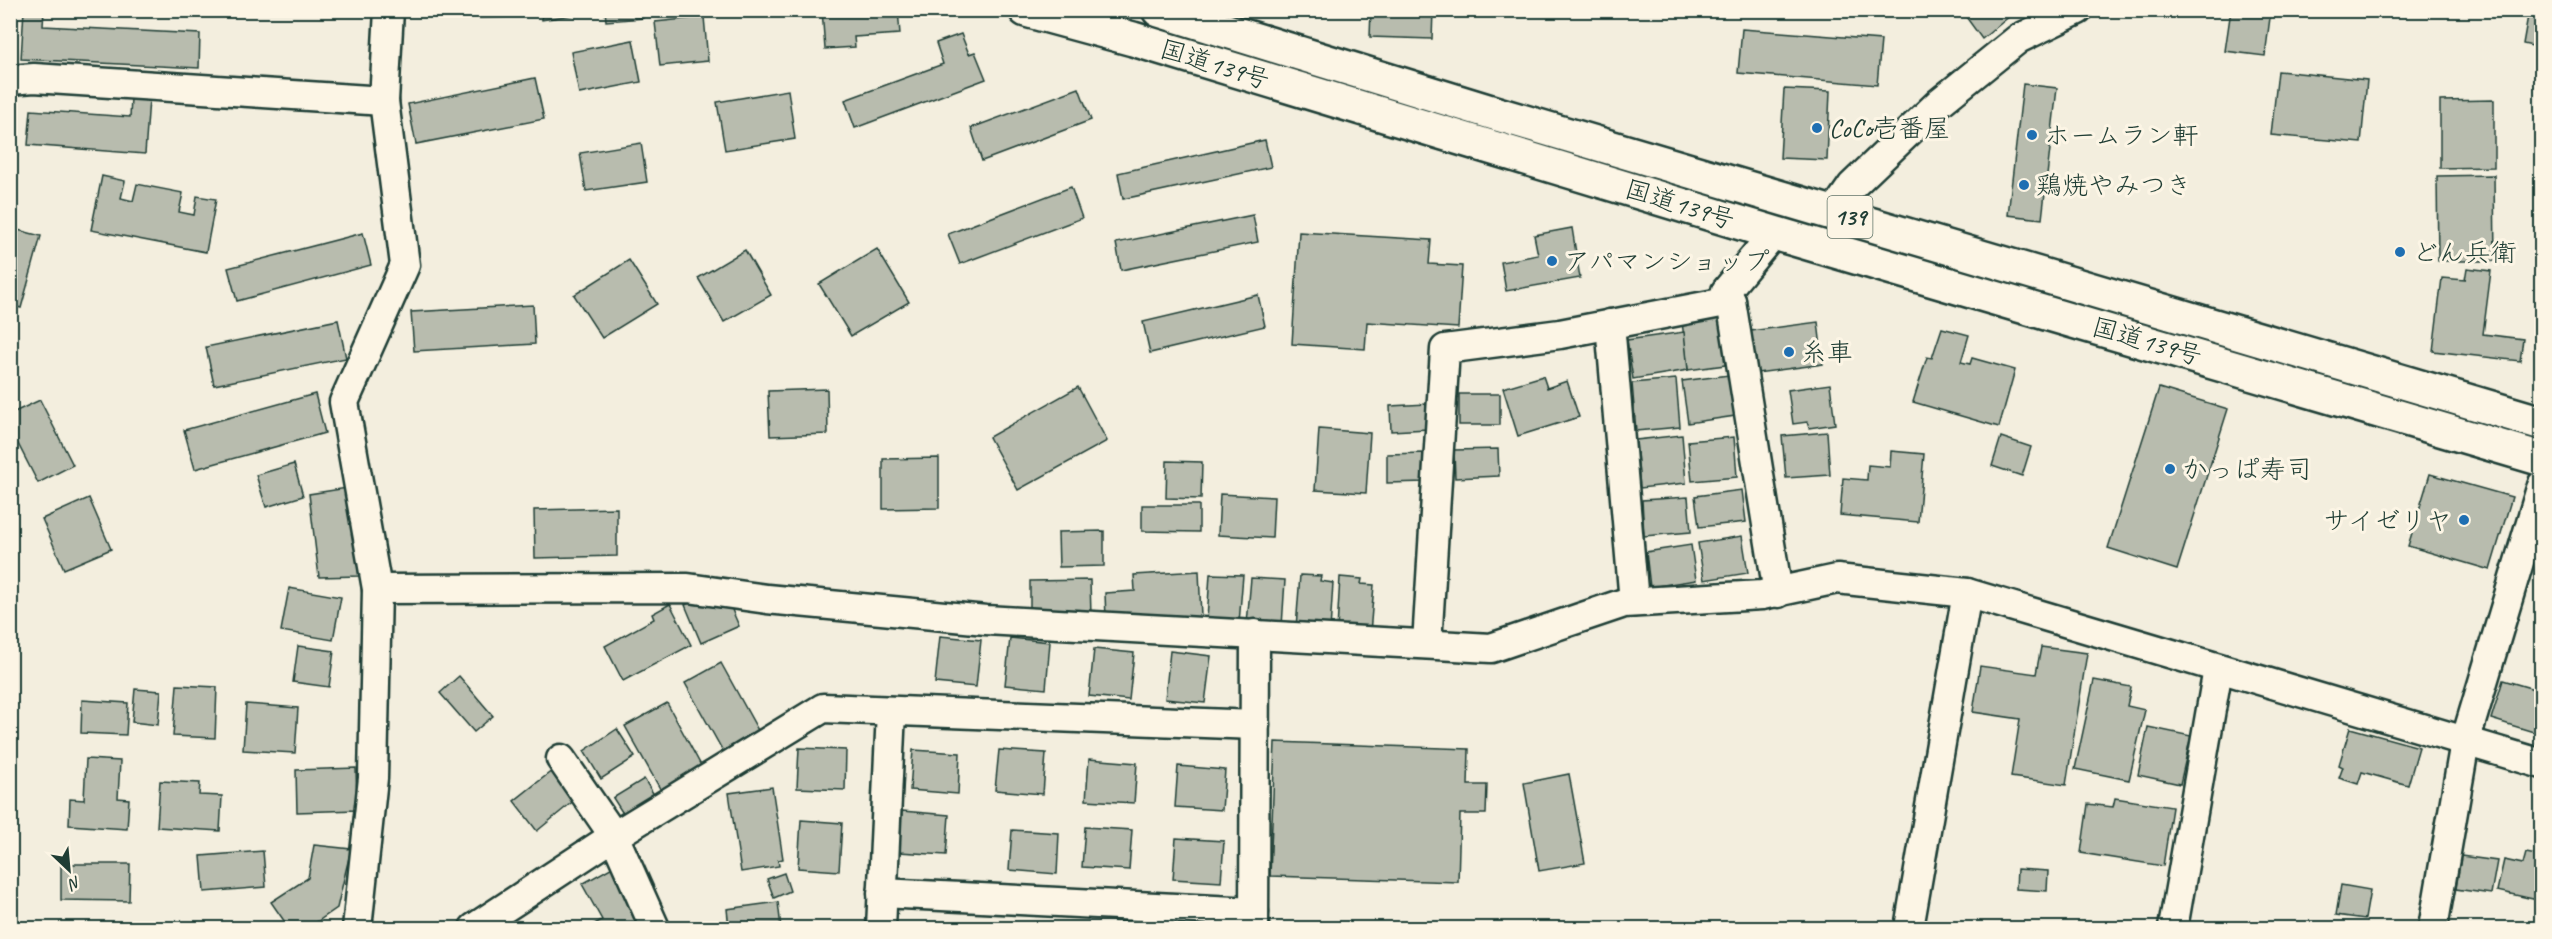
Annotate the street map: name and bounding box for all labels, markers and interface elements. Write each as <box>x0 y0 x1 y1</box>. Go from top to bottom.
street label: 国道139号 <box>1156 32 1274 97</box>
place label: CoCo壱番屋 <box>1829 112 1950 145</box>
place label: ホームラン軒 <box>2044 119 2198 152</box>
marker: CoCo壱番屋 <box>1810 121 1824 135</box>
marker: ホームラン軒 <box>2025 128 2039 142</box>
place label: 鶏焼やみつき <box>2036 169 2192 202</box>
street label: 国道139号 <box>1621 172 1739 237</box>
marker: 鶏焼やみつき <box>2017 178 2031 192</box>
road number: 139 <box>1828 196 1872 238</box>
place label: どん兵衛 <box>2412 236 2517 269</box>
place label: アパマンショップ <box>1564 245 1769 278</box>
marker: どん兵衛 <box>2393 245 2407 259</box>
marker: アパマンショップ <box>1545 254 1559 268</box>
street label: 国道139号 <box>2088 310 2206 373</box>
place label: 糸車 <box>1801 336 1853 369</box>
marker: 糸車 <box>1782 345 1796 359</box>
place label: かっぱ寿司 <box>2182 453 2312 486</box>
marker: かっぱ寿司 <box>2163 462 2177 476</box>
place label: サイゼリヤ <box>2324 504 2452 537</box>
marker: サイゼリヤ <box>2457 513 2471 527</box>
north arrow <box>39 840 99 900</box>
text: N <box>64 871 84 895</box>

